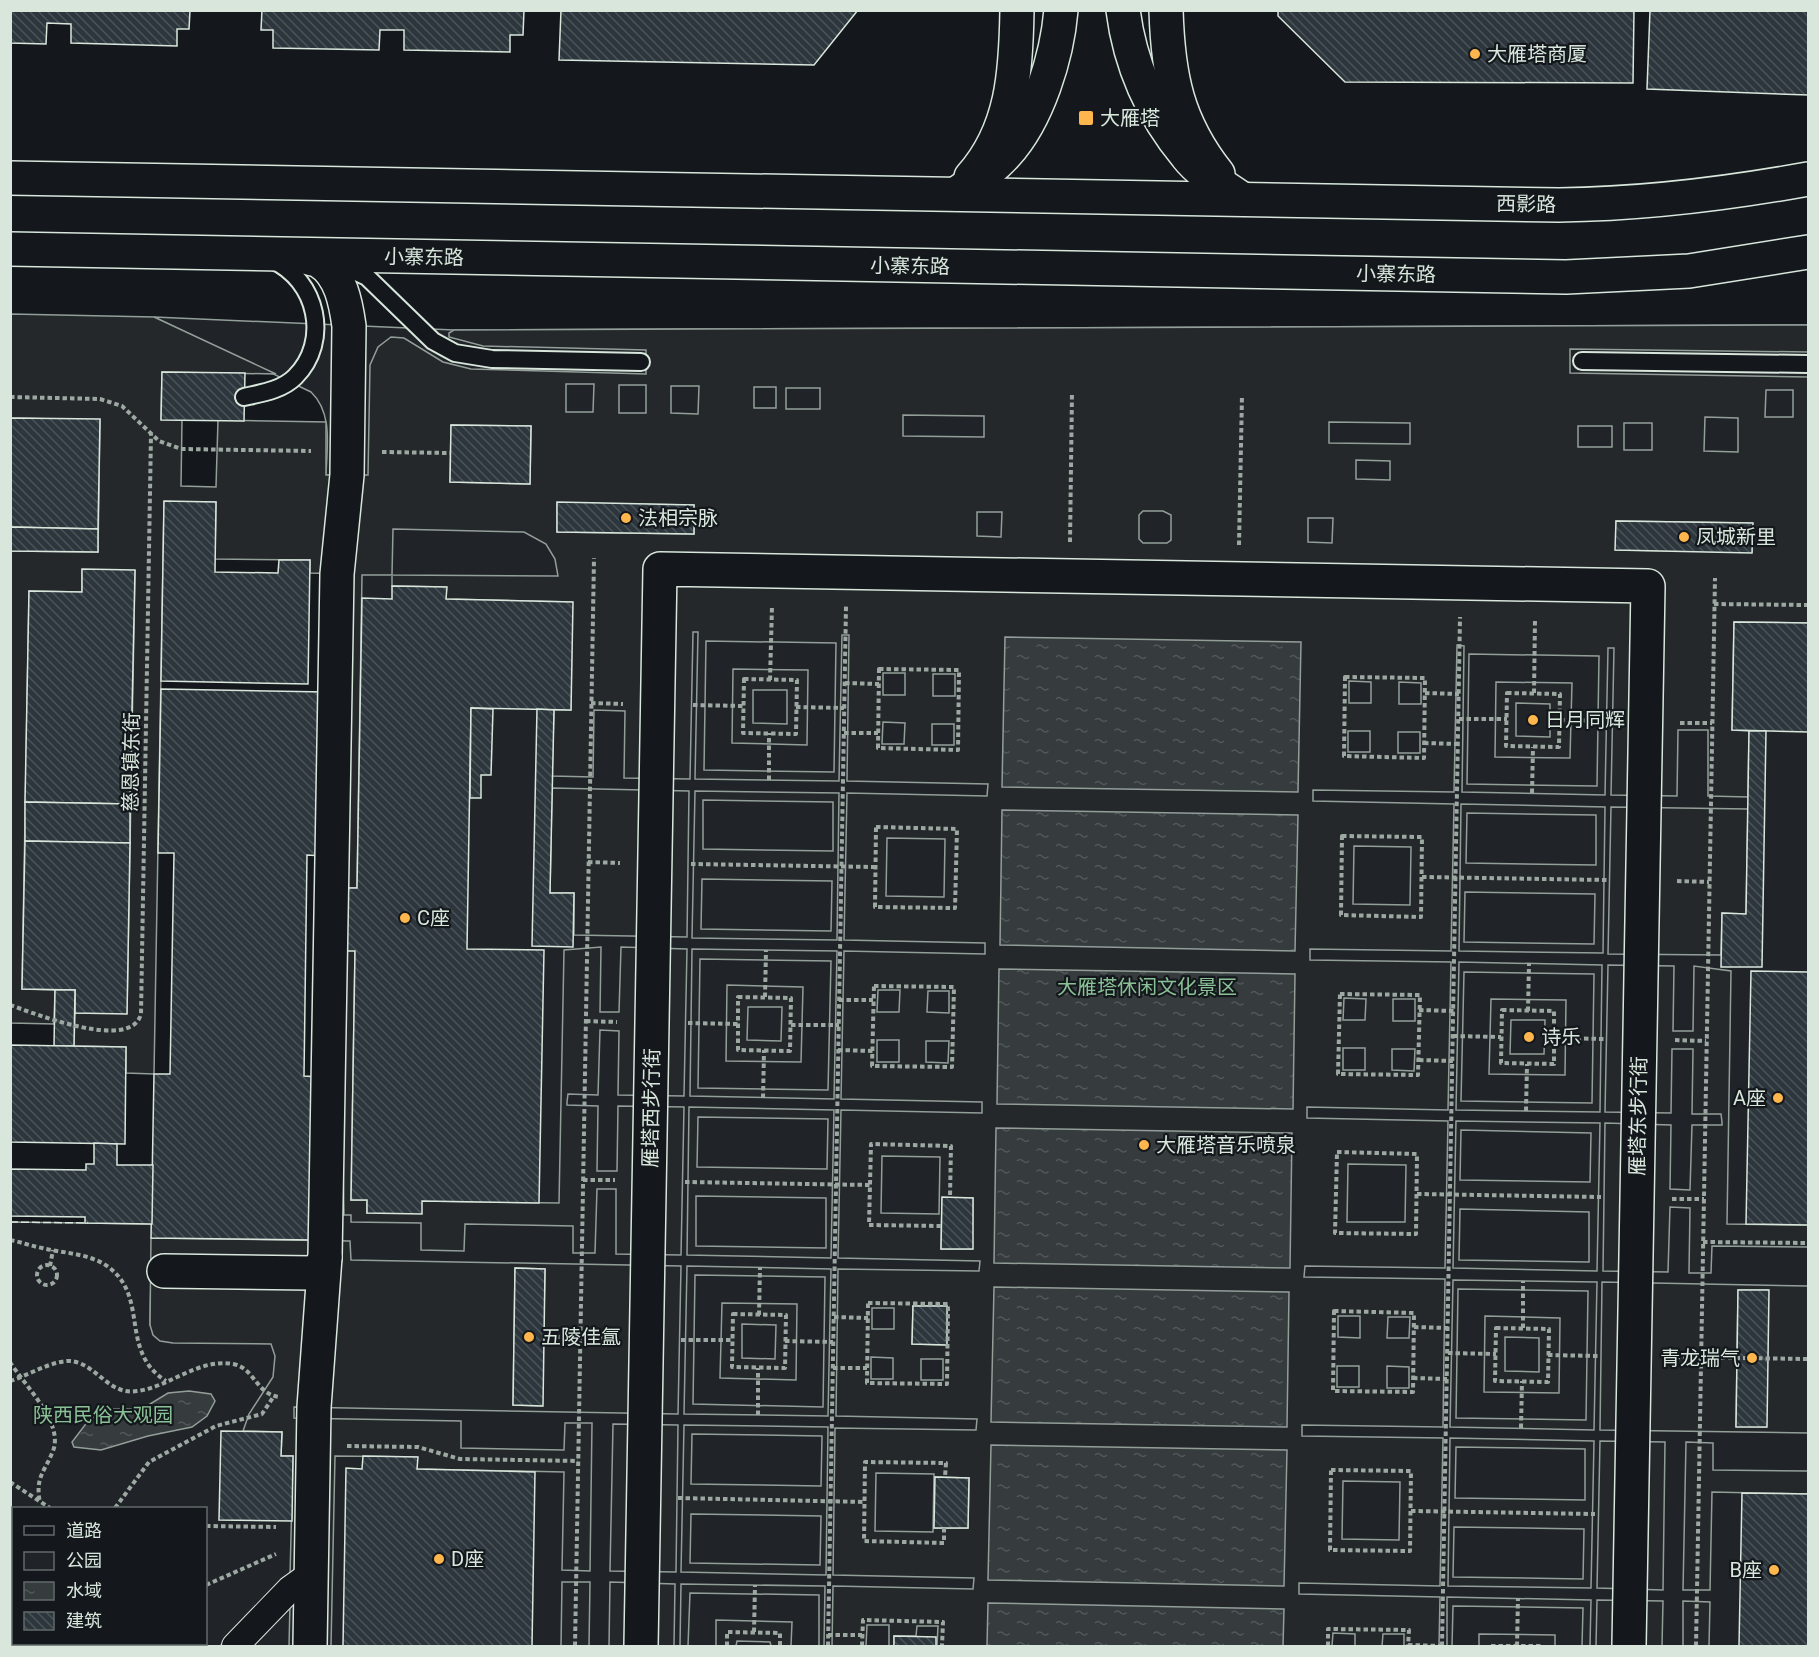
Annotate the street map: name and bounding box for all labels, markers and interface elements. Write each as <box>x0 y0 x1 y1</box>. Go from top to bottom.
place label: 大雁塔商厦 <box>1487 42 1587 66</box>
marker: 大雁塔商厦 <box>1468 47 1482 61</box>
place label: 大雁塔 <box>1100 106 1160 130</box>
marker: 大雁塔 <box>1077 109 1095 127</box>
street label: 西影路 <box>1496 191 1556 217</box>
street label: 小寨东路 <box>384 244 464 270</box>
street label: 小寨东路 <box>870 253 950 279</box>
street label: 小寨东路 <box>1356 261 1436 287</box>
place label: 法相宗脉 <box>638 506 718 530</box>
marker: 法相宗脉 <box>619 511 633 525</box>
place label: 凤城新里 <box>1696 525 1776 549</box>
marker: 凤城新里 <box>1677 530 1691 544</box>
place label: 日月同辉 <box>1545 708 1625 732</box>
street label: 慈恩镇东街 <box>118 712 144 812</box>
marker: 日月同辉 <box>1526 713 1540 727</box>
place label: C座 <box>417 906 450 930</box>
marker: C座 <box>398 911 412 925</box>
park label: 大雁塔休闲文化景区 <box>1057 975 1237 999</box>
place label: 诗乐 <box>1541 1025 1581 1049</box>
marker: 诗乐 <box>1522 1030 1536 1044</box>
street label: 雁塔西步行街 <box>638 1048 664 1168</box>
street label: 雁塔东步行街 <box>1625 1056 1651 1176</box>
place label: A座 <box>1733 1086 1766 1110</box>
marker: A座 <box>1771 1091 1785 1105</box>
place label: 大雁塔音乐喷泉 <box>1156 1133 1296 1157</box>
marker: 大雁塔音乐喷泉 <box>1137 1138 1151 1152</box>
place label: 五陵佳氲 <box>541 1325 621 1349</box>
marker: 五陵佳氲 <box>522 1330 536 1344</box>
place label: 青龙瑞气 <box>1660 1346 1740 1370</box>
marker: 青龙瑞气 <box>1745 1351 1759 1365</box>
park label: 陕西民俗大观园 <box>33 1403 173 1427</box>
legend <box>12 1507 207 1645</box>
text: 道路 <box>66 1520 102 1541</box>
place label: D座 <box>451 1547 484 1571</box>
text: 公园 <box>66 1550 102 1571</box>
marker: D座 <box>432 1552 446 1566</box>
place label: B座 <box>1730 1558 1762 1582</box>
marker: B座 <box>1767 1563 1781 1577</box>
text: 水域 <box>66 1580 102 1601</box>
text: 建筑 <box>66 1610 102 1631</box>

